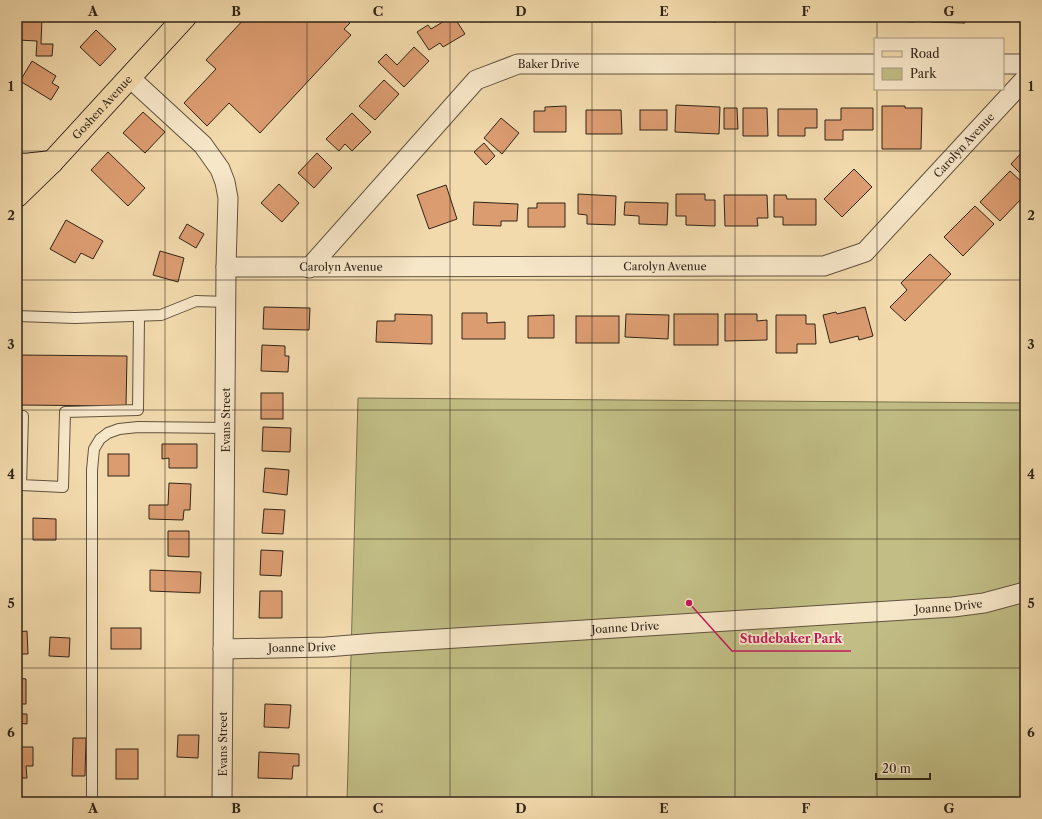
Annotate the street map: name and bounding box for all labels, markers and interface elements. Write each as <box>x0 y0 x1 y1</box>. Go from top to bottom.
text: A <box>87 3 99 19</box>
text: B <box>231 3 241 19</box>
text: C <box>373 3 383 19</box>
text: D <box>515 3 527 19</box>
text: E <box>659 3 669 19</box>
text: F <box>802 3 811 19</box>
text: G <box>943 3 955 19</box>
legend <box>874 38 1004 90</box>
text: Road <box>910 46 940 61</box>
street label: Baker Drive <box>518 57 579 71</box>
text: Park <box>910 66 937 81</box>
street label: Goshen Avenue <box>69 72 135 142</box>
text: 1 <box>8 78 14 94</box>
text: 1 <box>1028 78 1034 94</box>
street label: Carolyn Avenue <box>930 110 997 180</box>
text: 2 <box>7 207 15 223</box>
text: 2 <box>1027 207 1035 223</box>
street label: Carolyn Avenue <box>623 259 707 273</box>
street label: Carolyn Avenue <box>299 260 383 274</box>
text: 3 <box>7 336 15 352</box>
text: 3 <box>1027 336 1035 352</box>
street label: Evans Street <box>219 388 233 452</box>
text: 4 <box>7 466 15 482</box>
text: 4 <box>1027 466 1035 482</box>
text: 5 <box>7 595 15 611</box>
text: 5 <box>1027 595 1035 611</box>
street label: Joanne Drive <box>912 596 983 616</box>
street label: Joanne Drive <box>589 618 660 637</box>
callout: Studebaker Park <box>732 627 851 651</box>
text: Studebaker Park <box>740 631 843 646</box>
street label: Joanne Drive <box>266 639 336 655</box>
street label: Evans Street <box>216 712 230 776</box>
text: 6 <box>7 724 15 740</box>
text: 6 <box>1027 724 1035 740</box>
scale bar <box>876 755 930 781</box>
text: 20 m <box>882 761 911 776</box>
text: A <box>87 800 99 816</box>
text: B <box>231 800 241 816</box>
text: C <box>373 800 383 816</box>
text: D <box>515 800 527 816</box>
text: E <box>659 800 669 816</box>
text: F <box>802 800 811 816</box>
text: G <box>943 800 955 816</box>

